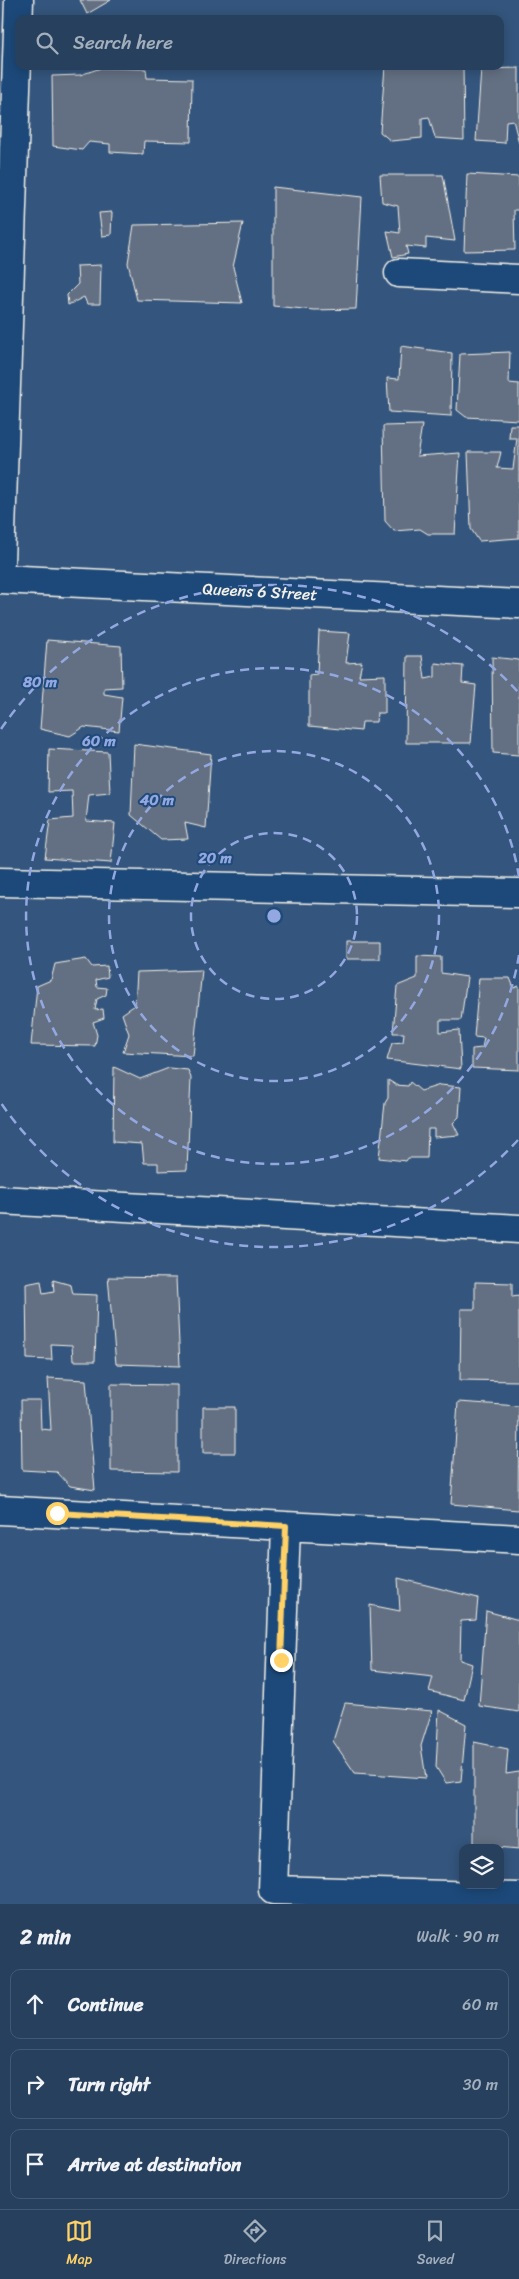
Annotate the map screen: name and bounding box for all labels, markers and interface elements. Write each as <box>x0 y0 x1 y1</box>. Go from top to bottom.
search box <box>15 15 504 70</box>
text: Search here <box>73 26 173 59</box>
icon: search <box>33 29 61 57</box>
street label: Queens 6 Street <box>202 574 318 609</box>
text: 80 m <box>22 669 57 695</box>
text: 60 m <box>81 728 116 754</box>
text: 40 m <box>139 787 175 813</box>
text: 20 m <box>197 845 232 871</box>
centre of rings <box>265 907 283 925</box>
route start <box>46 1502 69 1525</box>
route end <box>270 1649 293 1672</box>
map controls <box>459 1844 504 1889</box>
button: layers <box>459 1844 504 1889</box>
text: 2 min <box>20 1918 71 1956</box>
text: Walk · 90 m <box>417 1922 499 1951</box>
text: Continue <box>68 1988 144 2021</box>
icon: ahead <box>21 1990 49 2018</box>
text: 60 m <box>462 1990 498 2019</box>
text: Turn right <box>68 2068 150 2101</box>
icon: right <box>21 2070 49 2098</box>
text: 30 m <box>463 2070 498 2099</box>
text: Arrive at destination <box>68 2148 241 2181</box>
icon: arrive <box>21 2150 49 2178</box>
tab: Map <box>65 2217 93 2272</box>
tab: Directions <box>224 2217 286 2272</box>
tab: Saved <box>417 2217 454 2272</box>

